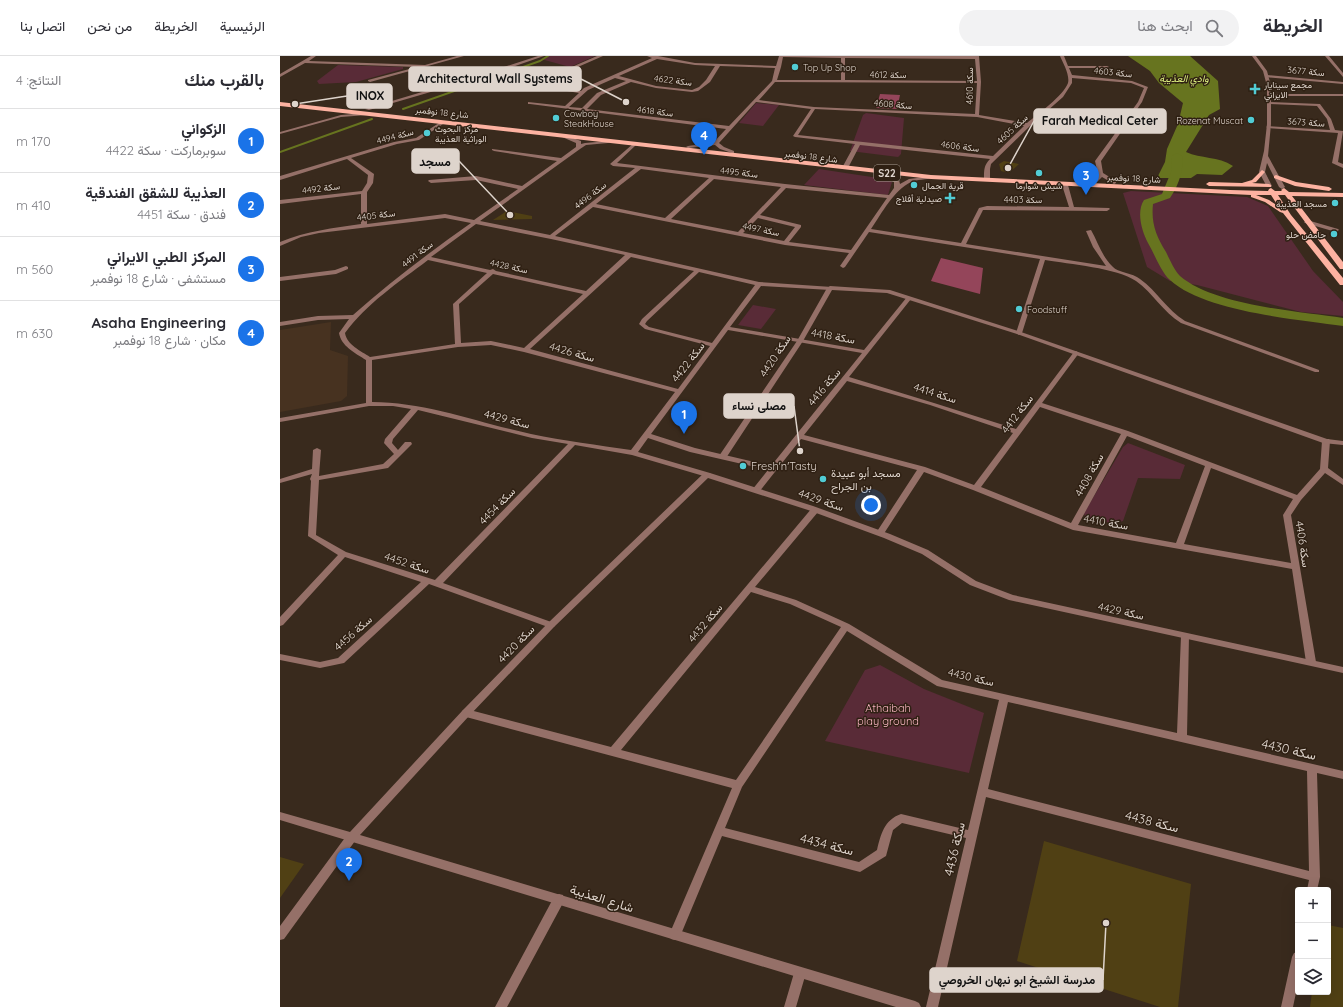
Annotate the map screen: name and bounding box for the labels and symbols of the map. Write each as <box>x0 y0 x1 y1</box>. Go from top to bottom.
marker: Top Up Shop <box>790 62 800 72</box>
place label: Top Up Shop <box>803 62 857 73</box>
street label: سكة 3677 <box>1287 64 1325 78</box>
street label: سكة 4603 <box>1093 65 1133 79</box>
callout: Architectural Wall Systems <box>409 67 581 91</box>
street label: سكة 4610 <box>964 67 975 105</box>
street label: سكة 4612 <box>870 69 906 80</box>
text: Architectural Wall Systems <box>417 71 573 86</box>
street label: سكة 4622 <box>653 72 693 88</box>
water label: وادي العذيبة <box>1159 72 1209 87</box>
place label: مجمع سينايار الايراني <box>1263 79 1312 102</box>
marker: مجمع سينايار الايراني <box>1249 83 1261 95</box>
callout: INOX <box>347 84 392 108</box>
text: INOX <box>356 88 384 103</box>
street label: سكة 4608 <box>873 97 913 111</box>
street label: سكة 4618 <box>636 103 674 119</box>
street label: شارع 18 نوفمبر <box>414 104 469 121</box>
place label: Cowboy SteakHouse <box>564 108 614 129</box>
callout: Farah Medical Ceter <box>1034 109 1166 133</box>
street label: سكة 4605 <box>994 112 1030 146</box>
marker: Cowboy SteakHouse <box>551 113 561 123</box>
text: Farah Medical Ceter <box>1042 113 1158 128</box>
place label: Rozenat Muscat <box>1176 115 1243 126</box>
marker: Rozenat Muscat <box>1246 115 1256 125</box>
street label: سكة 3673 <box>1287 115 1325 129</box>
pin: 4 <box>691 122 717 155</box>
place label: مركز البحوث الوراثية العذيبة <box>435 123 487 145</box>
street label: سكة 4494 <box>375 126 415 146</box>
marker: مركز البحوث الوراثية العذيبة <box>422 128 432 138</box>
street label: سكة 4606 <box>940 138 980 154</box>
street label: شارع 18 نوفمبر <box>783 147 838 166</box>
callout: مسجد <box>412 149 459 173</box>
text: مسجد <box>419 154 451 169</box>
pin: 3 <box>1073 162 1099 195</box>
street label: سكة 4495 <box>719 164 759 180</box>
road number: S22 <box>874 165 900 181</box>
marker: شيش شوارما <box>1034 168 1044 178</box>
street label: شارع 18 نوفمبر <box>1106 171 1161 186</box>
street label: سكة 4496 <box>572 179 608 211</box>
street label: سكة 4492 <box>301 180 341 196</box>
marker: قرية الجمال <box>909 180 919 190</box>
place label: قرية الجمال <box>922 180 964 192</box>
place label: شيش شوارما <box>1016 180 1062 192</box>
place label: صيدلية أفلاج <box>896 193 942 205</box>
marker: صيدلية أفلاج <box>945 193 955 203</box>
street label: سكة 4403 <box>1004 194 1042 205</box>
place label: مسجد العذيبة <box>1276 198 1327 209</box>
marker: مسجد العذيبة <box>1330 198 1340 208</box>
street label: سكة 4405 <box>356 207 396 223</box>
street label: سكة 4497 <box>742 220 780 238</box>
place label: حامض حلو <box>1286 229 1326 241</box>
marker: حامض حلو <box>1329 229 1339 239</box>
street label: سكة 4491 <box>399 238 435 270</box>
street label: سكة 4428 <box>489 257 529 275</box>
marker: Foodstuff <box>1014 304 1024 314</box>
place label: Foodstuff <box>1027 304 1068 315</box>
street label: سكة 4418 <box>810 325 856 347</box>
street label: سكة 4420 <box>756 332 794 380</box>
street label: سكة 4426 <box>548 339 597 365</box>
street label: سكة 4422 <box>668 339 708 385</box>
street label: سكة 4416 <box>805 365 844 409</box>
street label: سكة 4414 <box>912 380 959 406</box>
street label: سكة 4412 <box>998 392 1036 436</box>
callout: مصلى نساء <box>724 394 794 418</box>
text: مصلى نساء <box>732 398 787 413</box>
pin: 1 <box>671 401 697 434</box>
street label: سكة 4429 <box>483 407 532 432</box>
street label: سكة 4408 <box>1071 451 1107 499</box>
place label: Fresh'n'Tasty <box>751 459 817 473</box>
marker: Fresh'n'Tasty <box>738 461 748 471</box>
place label: مسجد أبو عبيدة بن الجراح <box>831 466 901 494</box>
marker: مسجد أبو عبيدة بن الجراح <box>818 474 828 484</box>
street label: سكة 4454 <box>476 484 518 528</box>
street label: سكة 4429 <box>797 486 846 514</box>
your location <box>861 495 881 515</box>
street label: سكة 4410 <box>1083 511 1130 533</box>
street label: سكة 4406 <box>1292 520 1314 569</box>
street label: سكة 4452 <box>383 549 432 577</box>
street label: سكة 4429 <box>1097 599 1146 623</box>
street label: سكة 4432 <box>685 600 726 645</box>
street label: سكة 4456 <box>331 612 375 654</box>
street label: سكة 4420 <box>495 622 538 666</box>
street label: سكة 4430 <box>947 665 996 689</box>
park label: Athaibah play ground <box>857 701 919 728</box>
street label: سكة 4430 <box>1260 735 1318 763</box>
street label: سكة 4438 <box>1124 807 1180 835</box>
street label: سكة 4436 <box>940 821 968 877</box>
street label: سكة 4434 <box>799 830 855 858</box>
pin: 2 <box>336 848 362 881</box>
street label: شارع العذيبة <box>567 881 636 917</box>
callout: مدرسة الشيخ ابو نبهان الخروصي <box>930 968 1103 992</box>
text: مدرسة الشيخ ابو نبهان الخروصي <box>939 972 1096 990</box>

